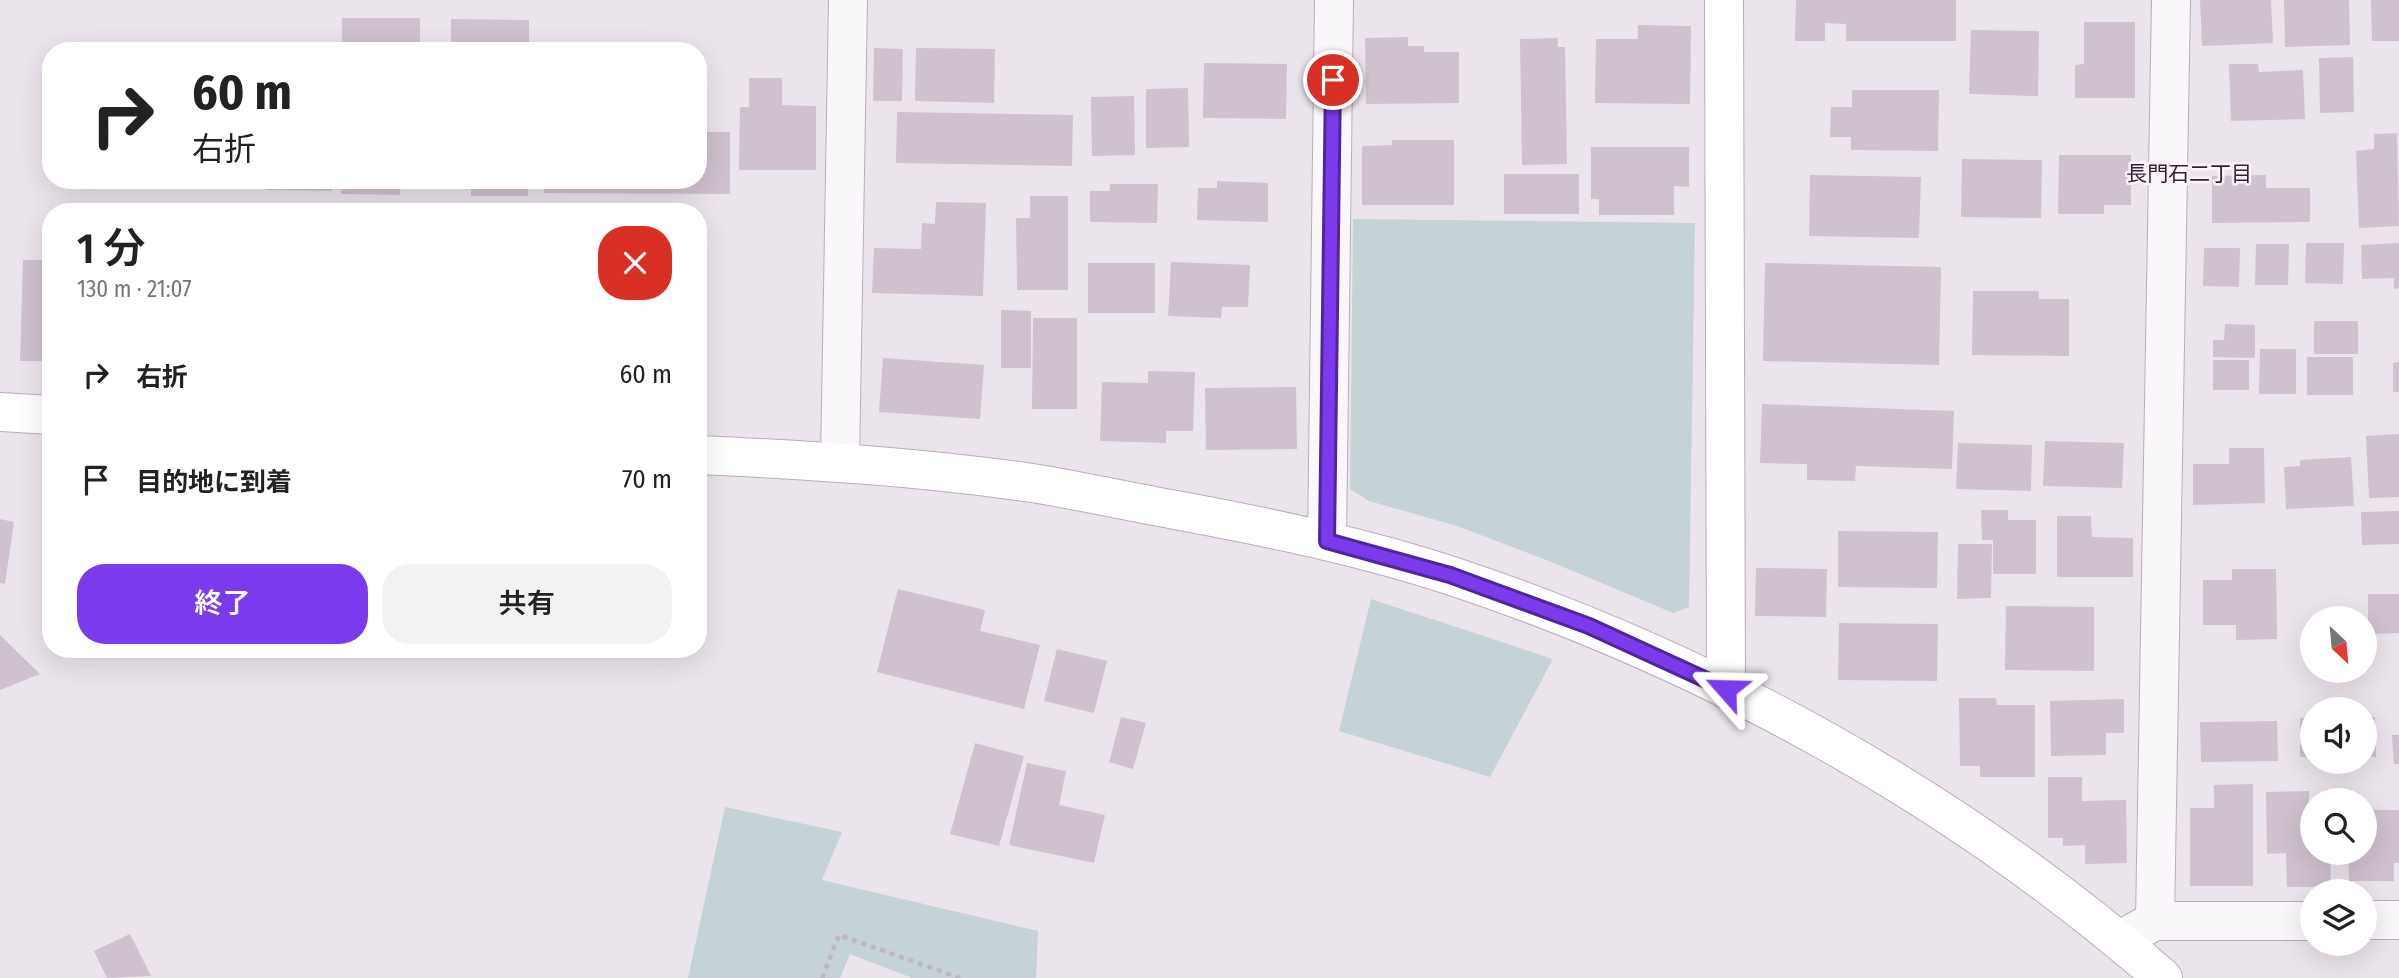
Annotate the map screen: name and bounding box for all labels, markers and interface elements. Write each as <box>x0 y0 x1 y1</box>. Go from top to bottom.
pin <box>1303 50 1363 110</box>
icon: arrive <box>1314 61 1352 99</box>
text: 60 m <box>192 63 292 122</box>
icon: right <box>77 70 168 161</box>
text: 右折 <box>192 130 256 168</box>
district label: 長門石二丁目 <box>2126 161 2252 187</box>
text: 1 分 <box>77 224 146 274</box>
button: close <box>598 226 672 300</box>
text: 130 m · 21:07 <box>77 275 191 303</box>
icon: right <box>77 356 115 394</box>
text: 60 m <box>619 359 672 390</box>
text: 右折 <box>136 362 188 393</box>
icon: arrive <box>77 461 115 499</box>
text: 70 m <box>622 464 672 495</box>
text: 目的地に到着 <box>136 467 292 498</box>
button: 終了 <box>77 564 368 644</box>
button: 共有 <box>382 564 672 644</box>
north arrow <box>2300 606 2376 682</box>
map controls <box>2300 606 2377 956</box>
position arrow <box>1689 652 1763 726</box>
button: sound <box>2300 697 2377 774</box>
button: search <box>2300 788 2377 865</box>
button: layers <box>2300 879 2377 956</box>

